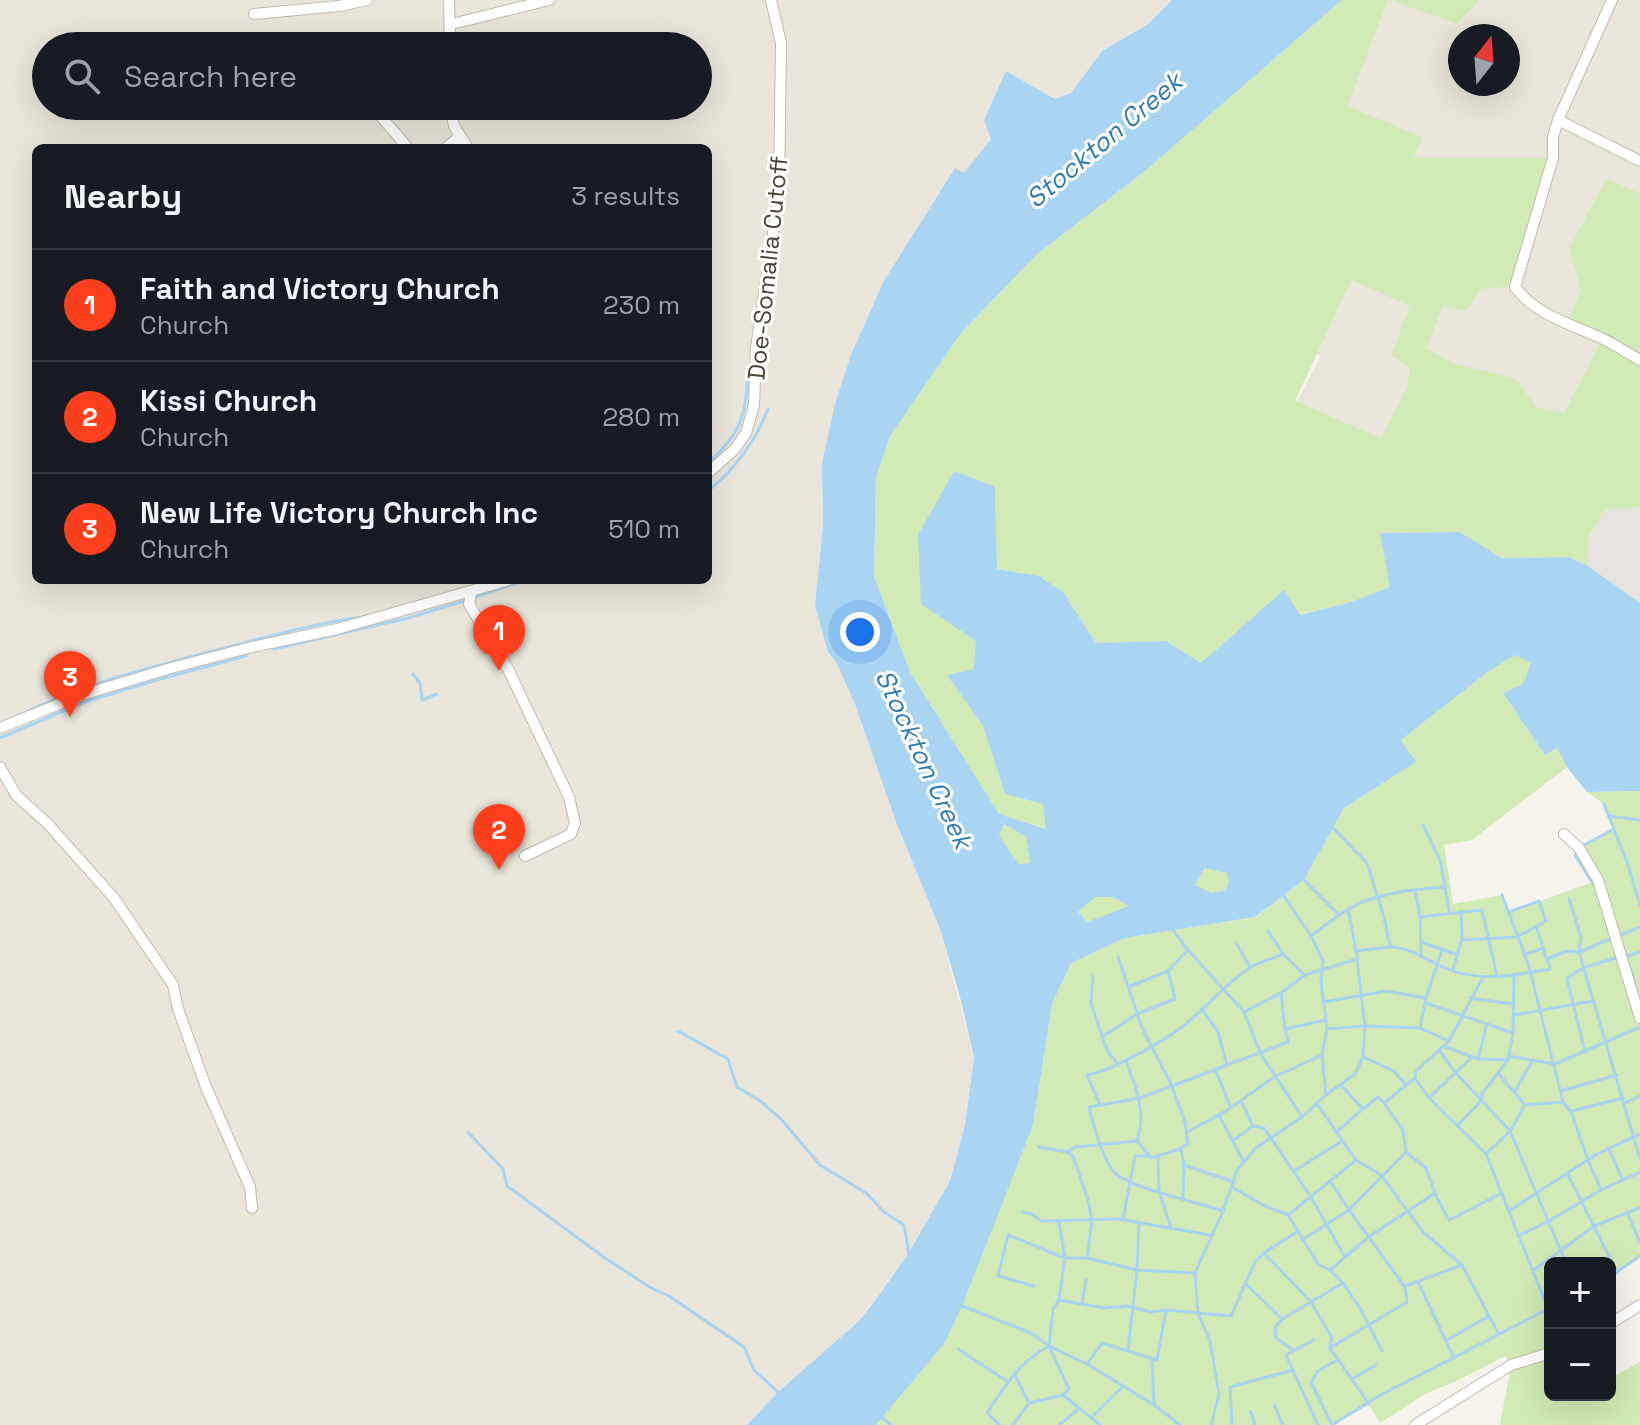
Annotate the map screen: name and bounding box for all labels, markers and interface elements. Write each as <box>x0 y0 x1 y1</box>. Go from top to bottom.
north arrow <box>1448 24 1520 96</box>
search box <box>32 32 712 120</box>
icon: search <box>60 54 104 98</box>
text: Search here <box>124 57 297 96</box>
water label: Stockton Creek <box>1019 63 1192 215</box>
street label: Doe-Somalia Cutoff <box>740 154 795 381</box>
text: Nearby <box>64 175 182 218</box>
text: 3 results <box>571 179 680 213</box>
text: Faith and Victory Church <box>140 269 500 308</box>
text: 1 <box>84 288 96 322</box>
text: 230 m <box>603 288 680 322</box>
text: Church <box>140 308 229 342</box>
text: Kissi Church <box>140 381 317 420</box>
text: 2 <box>82 400 98 434</box>
text: 280 m <box>602 400 680 434</box>
text: Church <box>140 420 229 454</box>
text: New Life Victory Church Inc <box>140 493 538 532</box>
text: 3 <box>82 512 98 546</box>
text: 510 m <box>608 512 680 546</box>
text: Church <box>140 532 229 566</box>
pin: 1 <box>473 605 525 671</box>
your location <box>840 612 880 652</box>
pin: 3 <box>44 651 96 717</box>
water label: Stockton Creek <box>868 664 982 857</box>
pin: 2 <box>473 804 525 870</box>
map controls <box>1544 1257 1616 1401</box>
button: + <box>1544 1257 1616 1329</box>
button: − <box>1544 1329 1616 1401</box>

